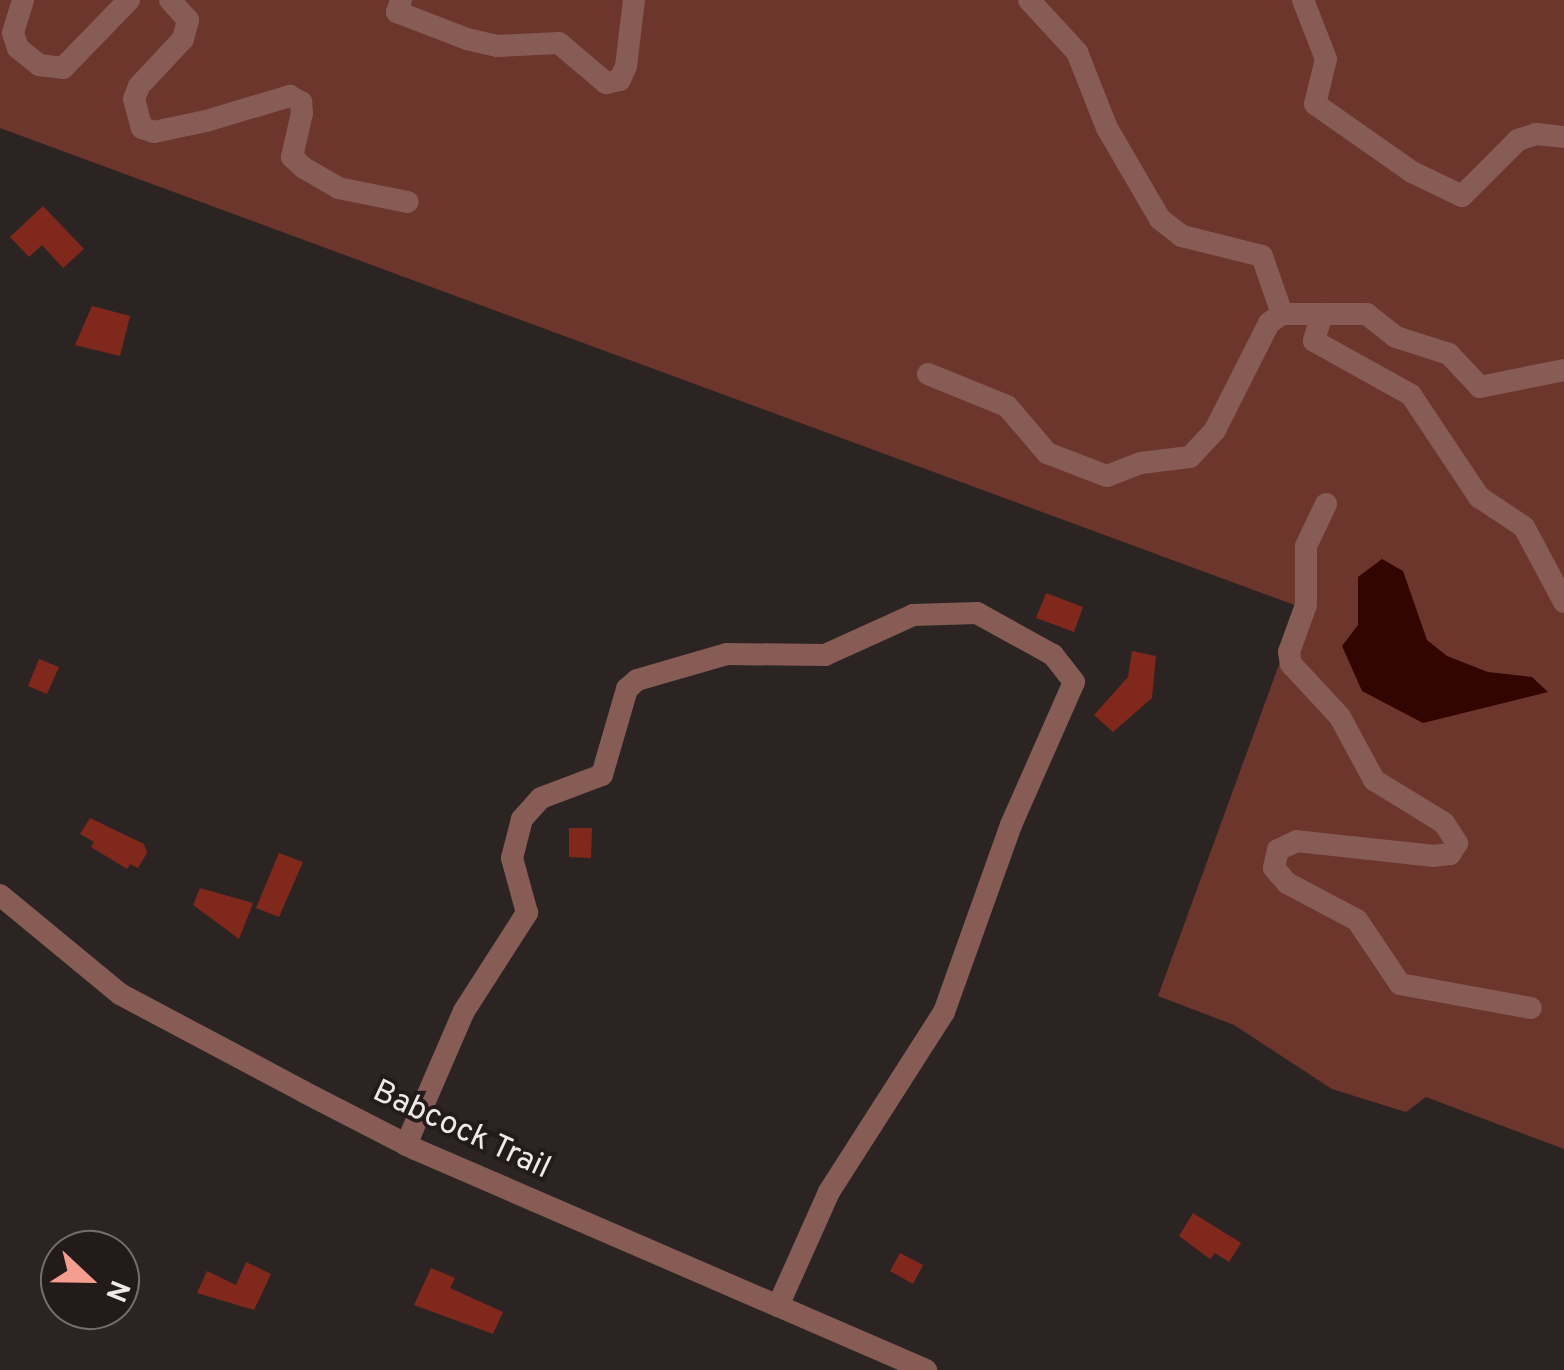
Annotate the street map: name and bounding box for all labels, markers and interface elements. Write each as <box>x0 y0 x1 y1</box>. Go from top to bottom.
street label: Babcock Trail <box>366 1073 556 1189</box>
north arrow <box>40 1230 140 1330</box>
text: N <box>96 1274 136 1307</box>

